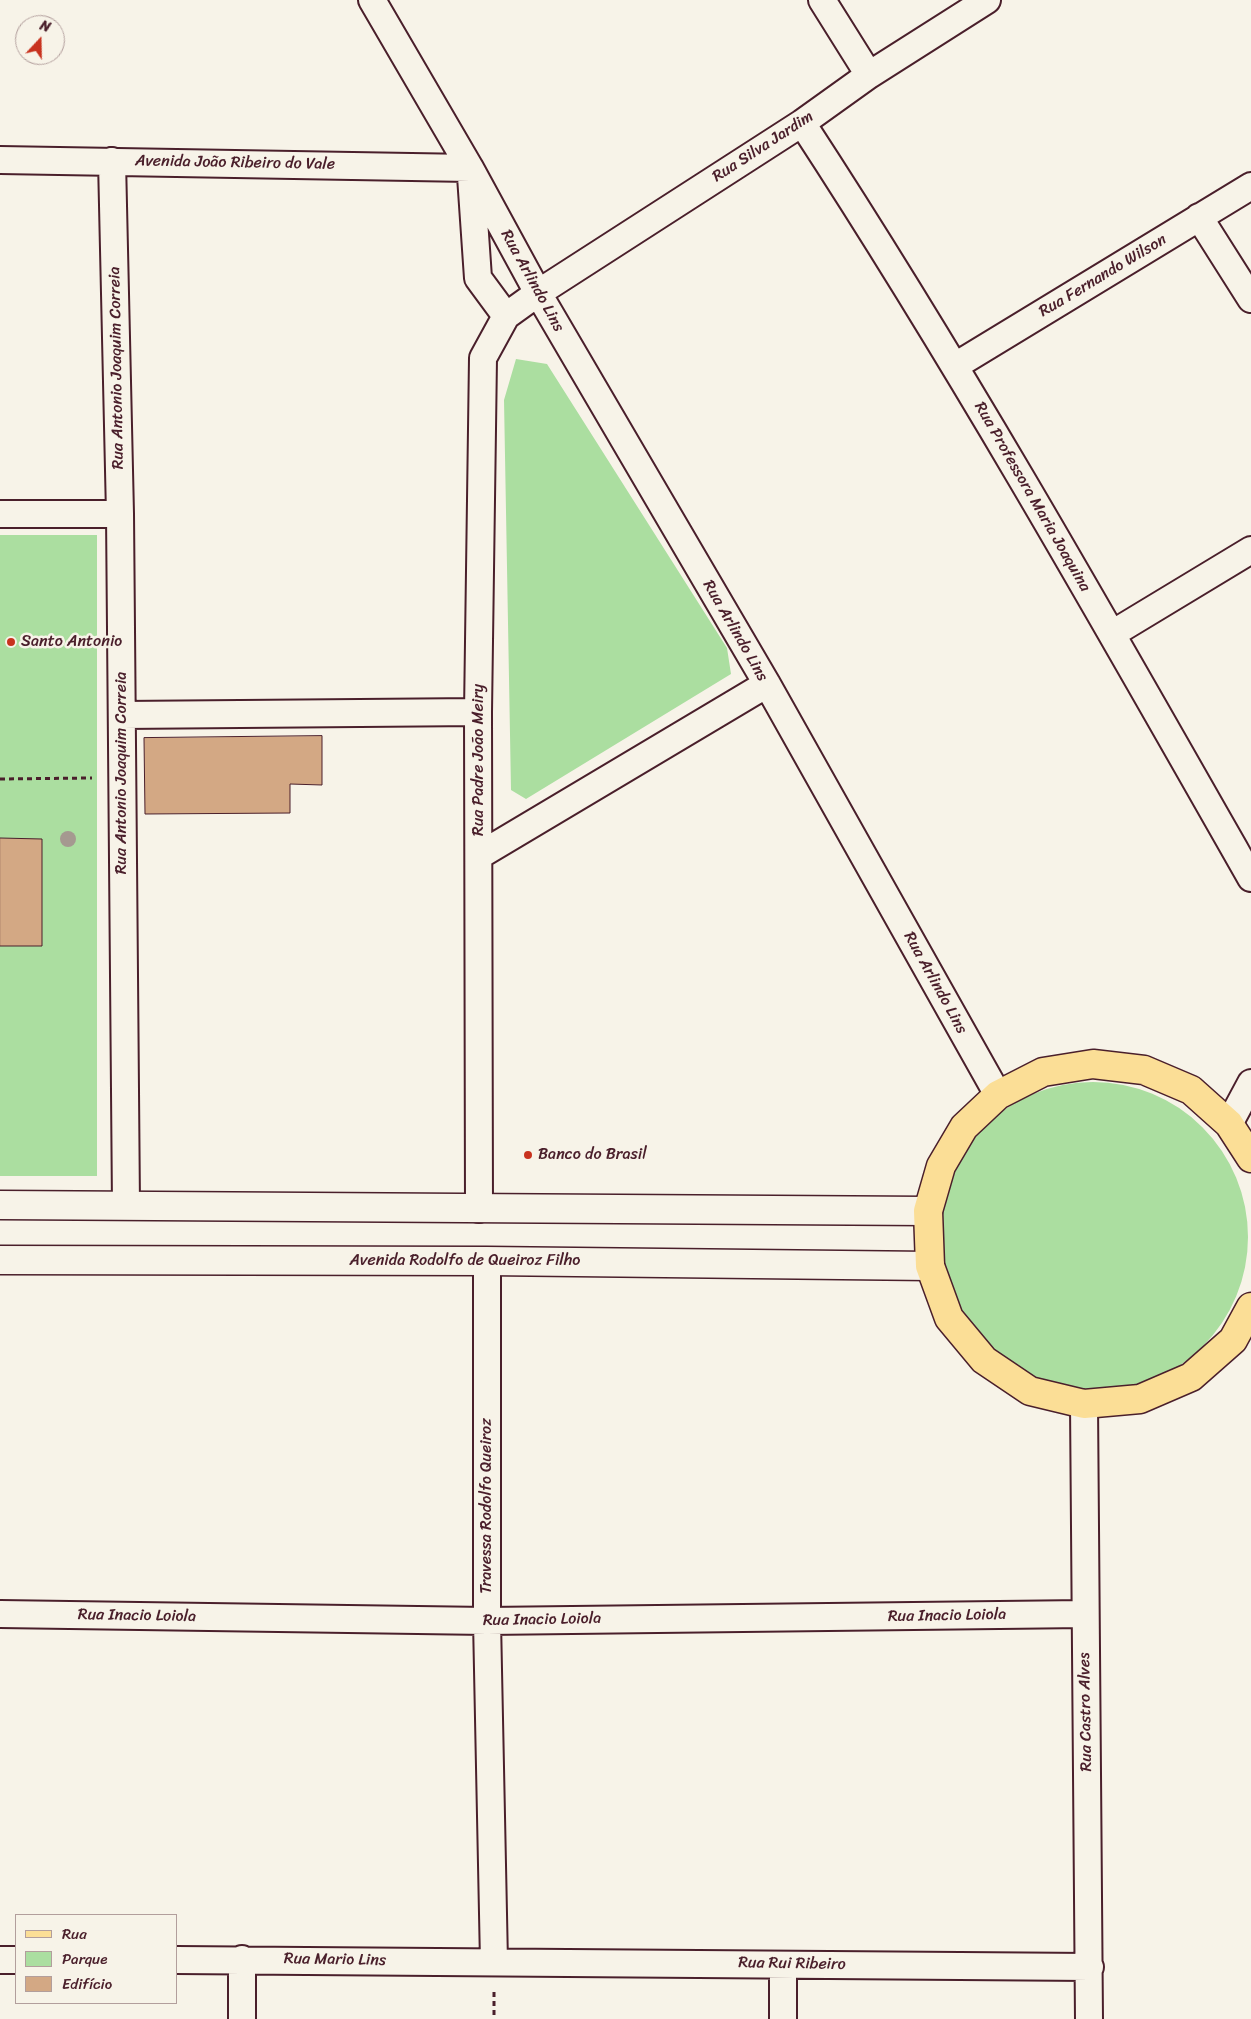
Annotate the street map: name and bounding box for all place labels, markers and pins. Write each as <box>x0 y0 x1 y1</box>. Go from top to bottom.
place label: Santo Antonio <box>21 632 122 652</box>
marker: Santo Antonio <box>5 636 17 648</box>
place label: Banco do Brasil <box>538 1145 647 1165</box>
marker: Banco do Brasil <box>522 1149 534 1161</box>

